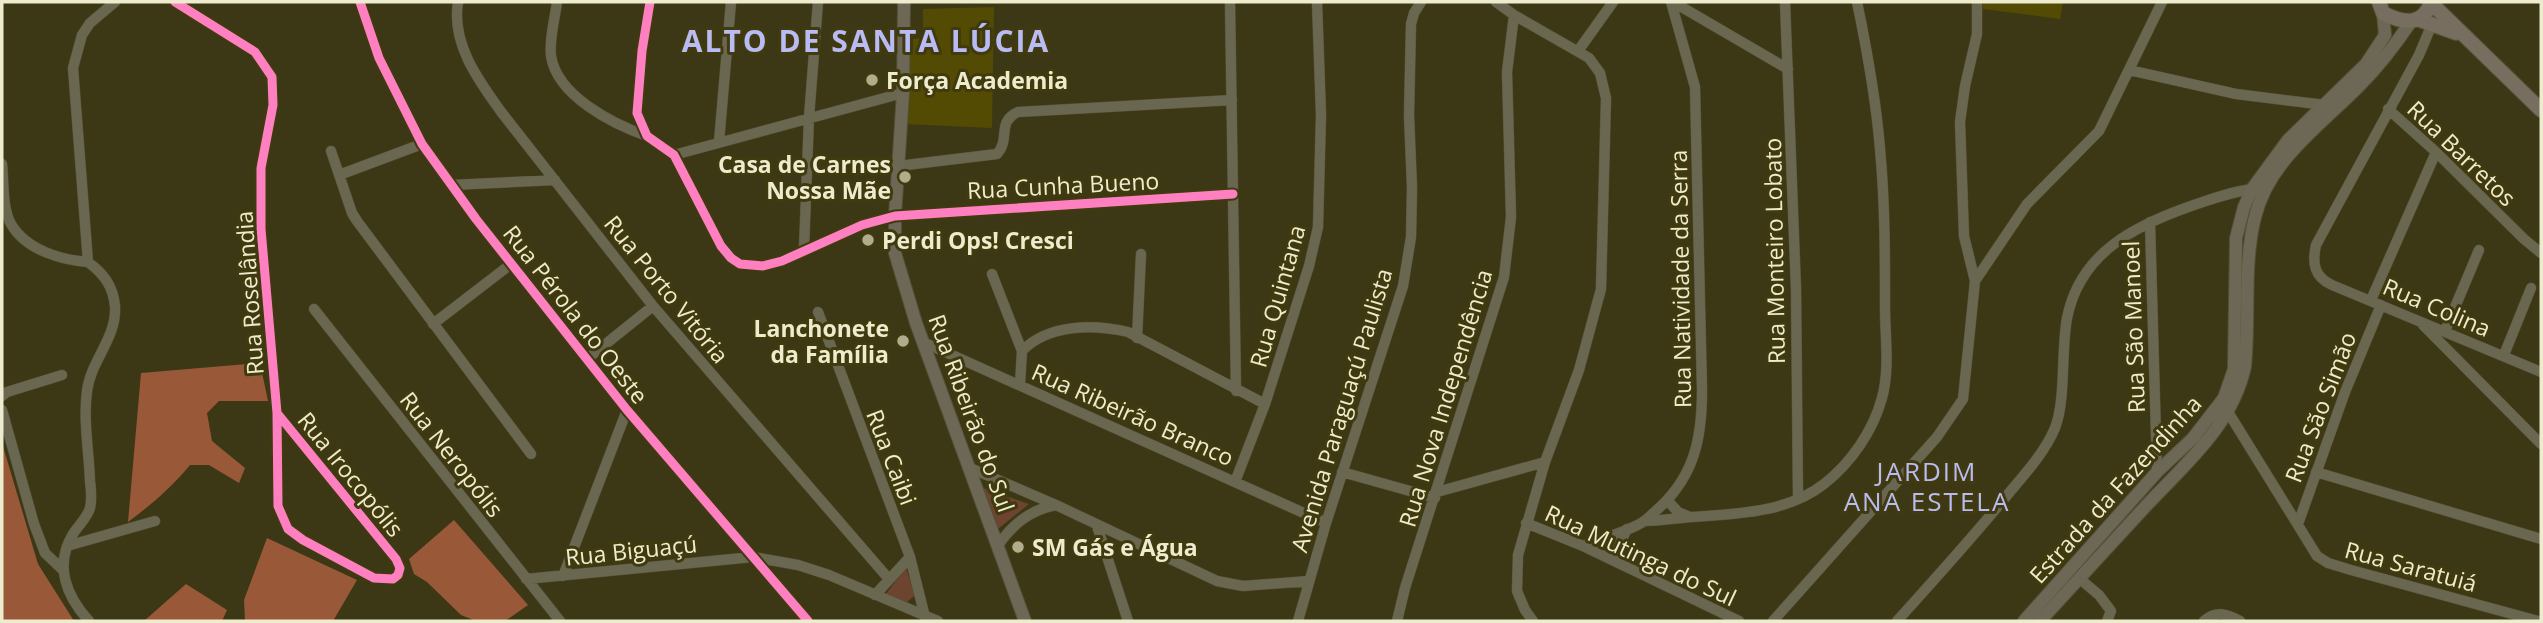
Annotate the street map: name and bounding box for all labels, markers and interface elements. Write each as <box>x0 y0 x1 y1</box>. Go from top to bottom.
district label: ALTO DE SANTA LÚCIA <box>682 20 1050 61</box>
place label: Força Academia <box>886 64 1068 96</box>
marker: Força Academia <box>864 72 880 88</box>
street label: Rua Barretos <box>2401 93 2523 213</box>
street label: Rua Monteiro Lobato <box>1756 137 1792 365</box>
place label: Casa de Carnes Nossa Mãe <box>718 148 891 206</box>
street label: Rua Natividade da Serra <box>1662 150 1698 408</box>
street label: Rua Cunha Bueno <box>966 164 1160 206</box>
marker: Casa de Carnes Nossa Mãe <box>897 169 913 185</box>
street label: Rua Porto Vitória <box>597 208 737 370</box>
street label: Rua Roselândia <box>227 210 271 376</box>
street label: Rua Pérola do Oeste <box>496 218 656 410</box>
street label: Rua Quintana <box>1241 221 1313 371</box>
place label: Perdi Ops! Cresci <box>882 224 1074 256</box>
marker: Perdi Ops! Cresci <box>860 232 876 248</box>
street label: Rua São Manoel <box>2114 240 2152 414</box>
street label: Avenida Paraguaçú Paulista <box>1283 264 1399 556</box>
street label: Rua Nova Independência <box>1391 265 1499 531</box>
street label: Rua Colina <box>2378 270 2496 344</box>
street label: Rua Ribeirão do Sul <box>921 310 1023 516</box>
place label: Lanchonete da Família <box>754 312 889 370</box>
street label: Rua São Simão <box>2277 327 2363 487</box>
marker: Lanchonete da Família <box>895 333 911 349</box>
street label: Rua Ribeirão Branco <box>1027 355 1239 473</box>
street label: Rua Neropólis <box>393 385 511 523</box>
street label: Estrada da Fazendinha <box>2022 388 2208 590</box>
street label: Rua Irocopólis <box>291 405 411 543</box>
street label: Rua Caibi <box>859 405 925 509</box>
district label: JARDIM ANA ESTELA <box>1844 453 2010 519</box>
street label: Rua Mutinga do Sul <box>1540 497 1742 613</box>
street label: Rua Biguaçú <box>564 527 698 573</box>
place label: SM Gás e Água <box>1032 531 1198 563</box>
street label: Rua Saratuiá <box>2341 533 2481 599</box>
marker: SM Gás e Água <box>1010 539 1026 555</box>

